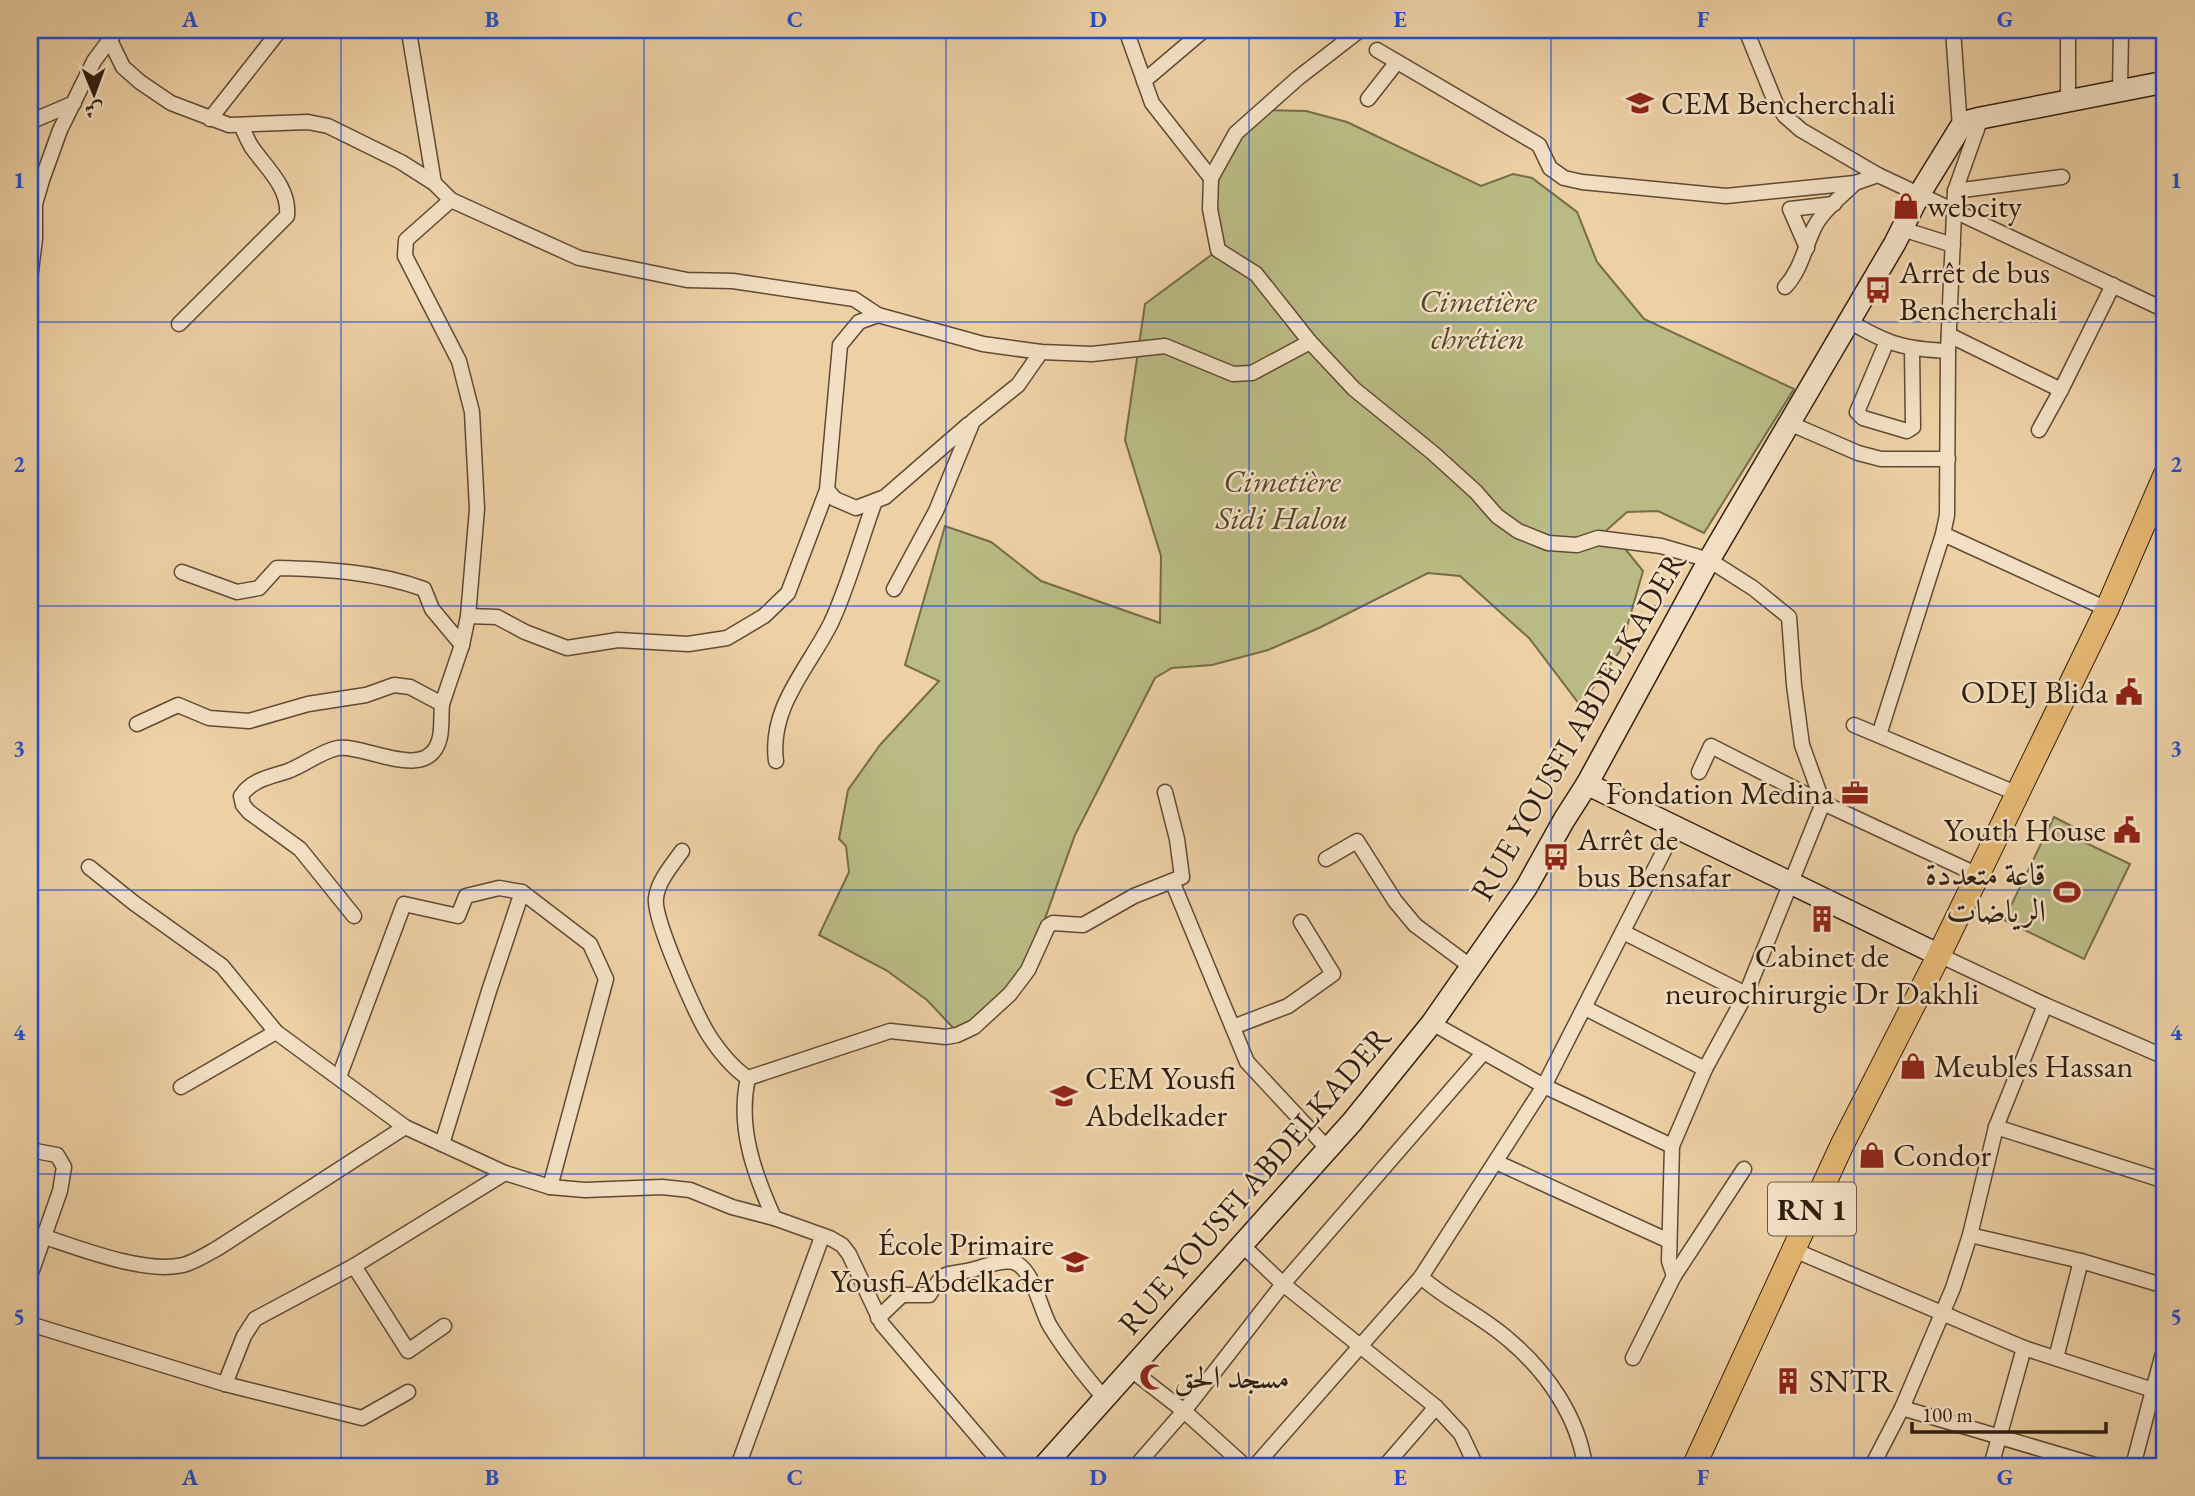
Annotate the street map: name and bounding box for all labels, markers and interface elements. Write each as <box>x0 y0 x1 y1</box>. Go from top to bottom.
text: A <box>181 4 199 34</box>
text: B <box>485 4 499 34</box>
text: C <box>787 4 803 34</box>
text: D <box>1089 4 1107 34</box>
text: E <box>1393 4 1407 34</box>
text: F <box>1697 4 1710 34</box>
text: G <box>1997 4 2013 34</box>
north arrow <box>60 60 130 130</box>
place label: CEM Bencherchali <box>1661 82 1896 124</box>
school or university icon: CEM Bencherchali <box>1625 88 1655 118</box>
text: ش <box>85 98 104 123</box>
text: 1 <box>13 165 25 195</box>
text: 1 <box>2170 165 2182 195</box>
place label: webcity <box>1927 185 2023 227</box>
shop icon: webcity <box>1891 191 1921 221</box>
place label: Arrêt de bus Bencherchali <box>1898 251 2058 330</box>
bus stop icon: Arrêt de bus Bencherchali <box>1863 275 1893 305</box>
park label: Cimetière chrétien <box>1419 280 1538 359</box>
text: 2 <box>13 449 25 479</box>
text: 2 <box>2170 449 2182 479</box>
park label: Cimetière Sidi Halou <box>1215 460 1348 539</box>
street label: RUE YOUSFI ABDELKADER <box>1461 544 1695 908</box>
place label: ODEJ Blida <box>1961 671 2108 713</box>
public building icon: ODEJ Blida <box>2114 677 2144 707</box>
text: 3 <box>13 733 25 763</box>
text: 3 <box>2170 733 2182 763</box>
place label: Fondation Medina <box>1606 772 1834 814</box>
office icon: Fondation Medina <box>1840 778 1870 808</box>
place label: Youth House <box>1944 809 2106 851</box>
public building icon: Youth House <box>2112 815 2142 845</box>
place label: Arrêt de bus Bensafar <box>1576 818 1731 897</box>
bus stop icon: Arrêt de bus Bensafar <box>1541 842 1571 872</box>
place label: قاعة متعددة الرياضات <box>1925 853 2046 932</box>
sports icon: قاعة متعددة الرياضات <box>2052 877 2082 907</box>
building icon: Cabinet de neurochirurgie Dr Dakhli <box>1807 904 1837 934</box>
place label: Cabinet de neurochirurgie Dr Dakhli <box>1665 935 1979 1014</box>
text: 4 <box>13 1017 26 1047</box>
street label: RUE YOUSFI ABDELKADER <box>1108 1017 1400 1343</box>
text: 4 <box>2170 1017 2183 1047</box>
place label: Meubles Hassan <box>1934 1045 2134 1087</box>
shop icon: Meubles Hassan <box>1898 1051 1928 1081</box>
place label: CEM Yousfi Abdelkader <box>1084 1057 1236 1136</box>
school or university icon: CEM Yousfi Abdelkader <box>1049 1081 1079 1111</box>
place label: Condor <box>1893 1134 1991 1176</box>
shop icon: Condor <box>1857 1140 1887 1170</box>
road number: RN 1 <box>1768 1182 1856 1236</box>
place label: École Primaire Yousfi Abdelkader <box>831 1223 1054 1302</box>
school or university icon: École Primaire Yousfi Abdelkader <box>1060 1247 1090 1277</box>
text: 5 <box>13 1301 25 1331</box>
text: 5 <box>2170 1301 2182 1331</box>
place label: مسجد الحق <box>1174 1356 1290 1398</box>
place label: SNTR <box>1809 1360 1894 1402</box>
mosque icon: مسجد الحق <box>1138 1362 1168 1392</box>
building icon: SNTR <box>1773 1366 1803 1396</box>
scale bar <box>1912 1391 2106 1435</box>
text: 100 m <box>1922 1401 1973 1428</box>
text: A <box>181 1462 199 1492</box>
text: B <box>485 1462 499 1492</box>
text: C <box>787 1462 803 1492</box>
text: D <box>1089 1462 1107 1492</box>
text: E <box>1393 1462 1407 1492</box>
text: F <box>1697 1462 1710 1492</box>
text: G <box>1997 1462 2013 1492</box>

